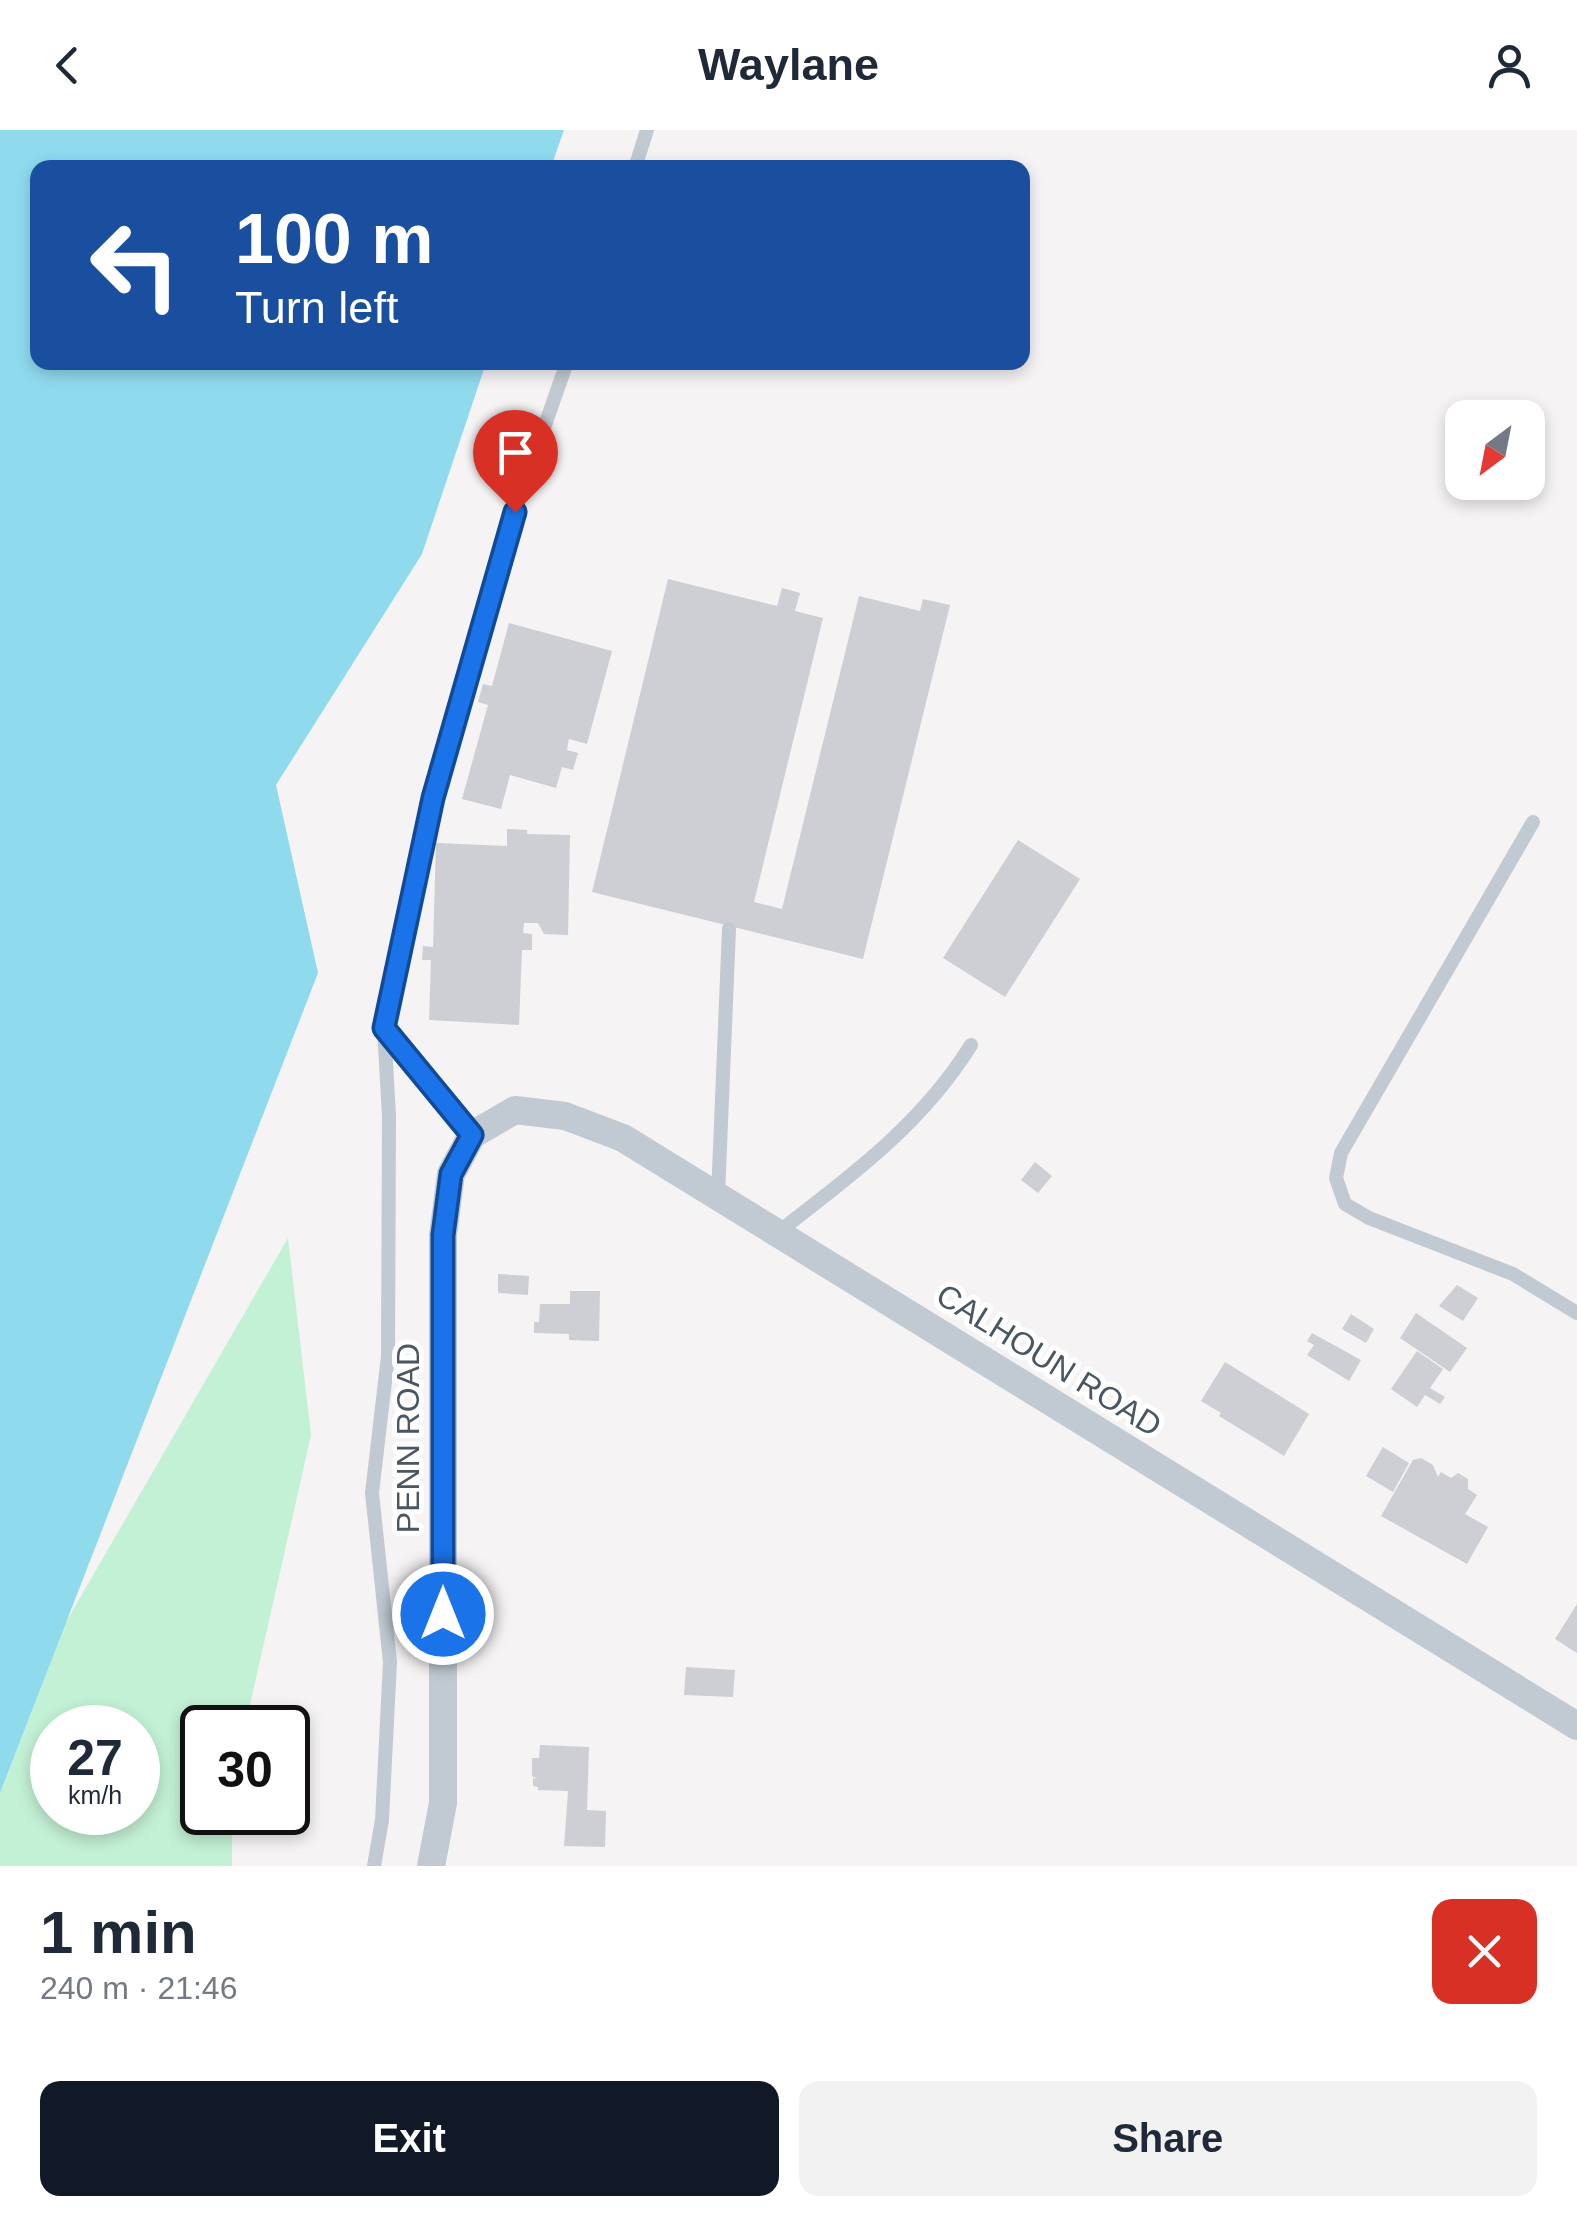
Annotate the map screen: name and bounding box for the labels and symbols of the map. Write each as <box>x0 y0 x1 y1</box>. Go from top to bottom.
north arrow <box>1445 400 1545 500</box>
pin <box>473 410 558 513</box>
street label: CALHOUN ROAD <box>930 1276 1168 1444</box>
street label: PENN ROAD <box>390 1343 426 1533</box>
position arrow <box>391 1562 495 1666</box>
speed limit sign: 30 <box>180 1705 310 1835</box>

